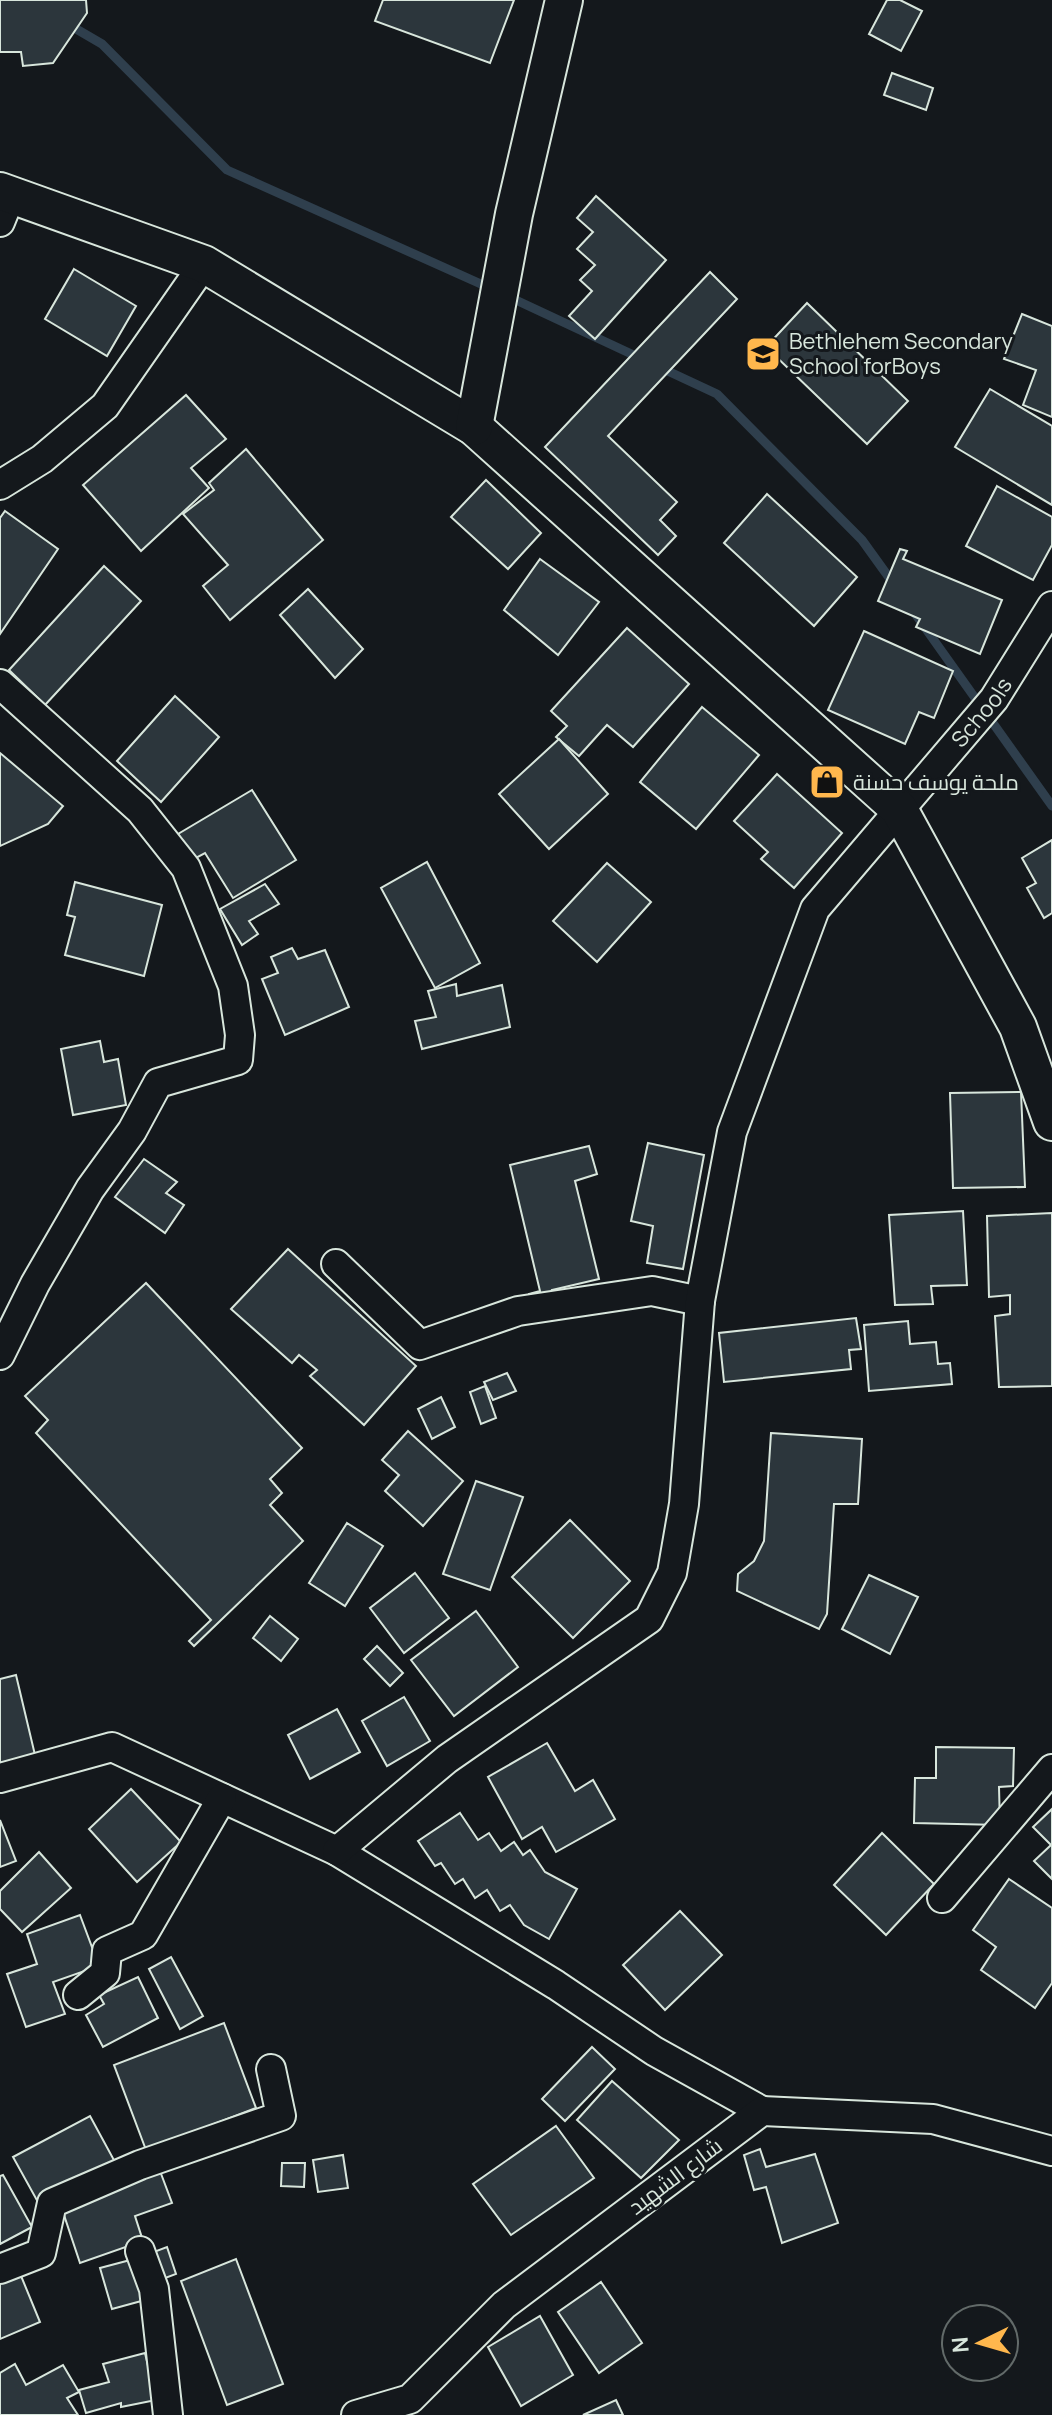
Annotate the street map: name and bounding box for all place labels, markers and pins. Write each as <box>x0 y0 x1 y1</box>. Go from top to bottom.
place label: Bethlehem Secondary School forBoys <box>789 326 1013 381</box>
school or university icon: Bethlehem Secondary School forBoys <box>744 335 782 373</box>
shop icon: ملحة يوسف حسنة <box>808 763 846 801</box>
place label: ملحة يوسف حسنة <box>853 767 1019 797</box>

